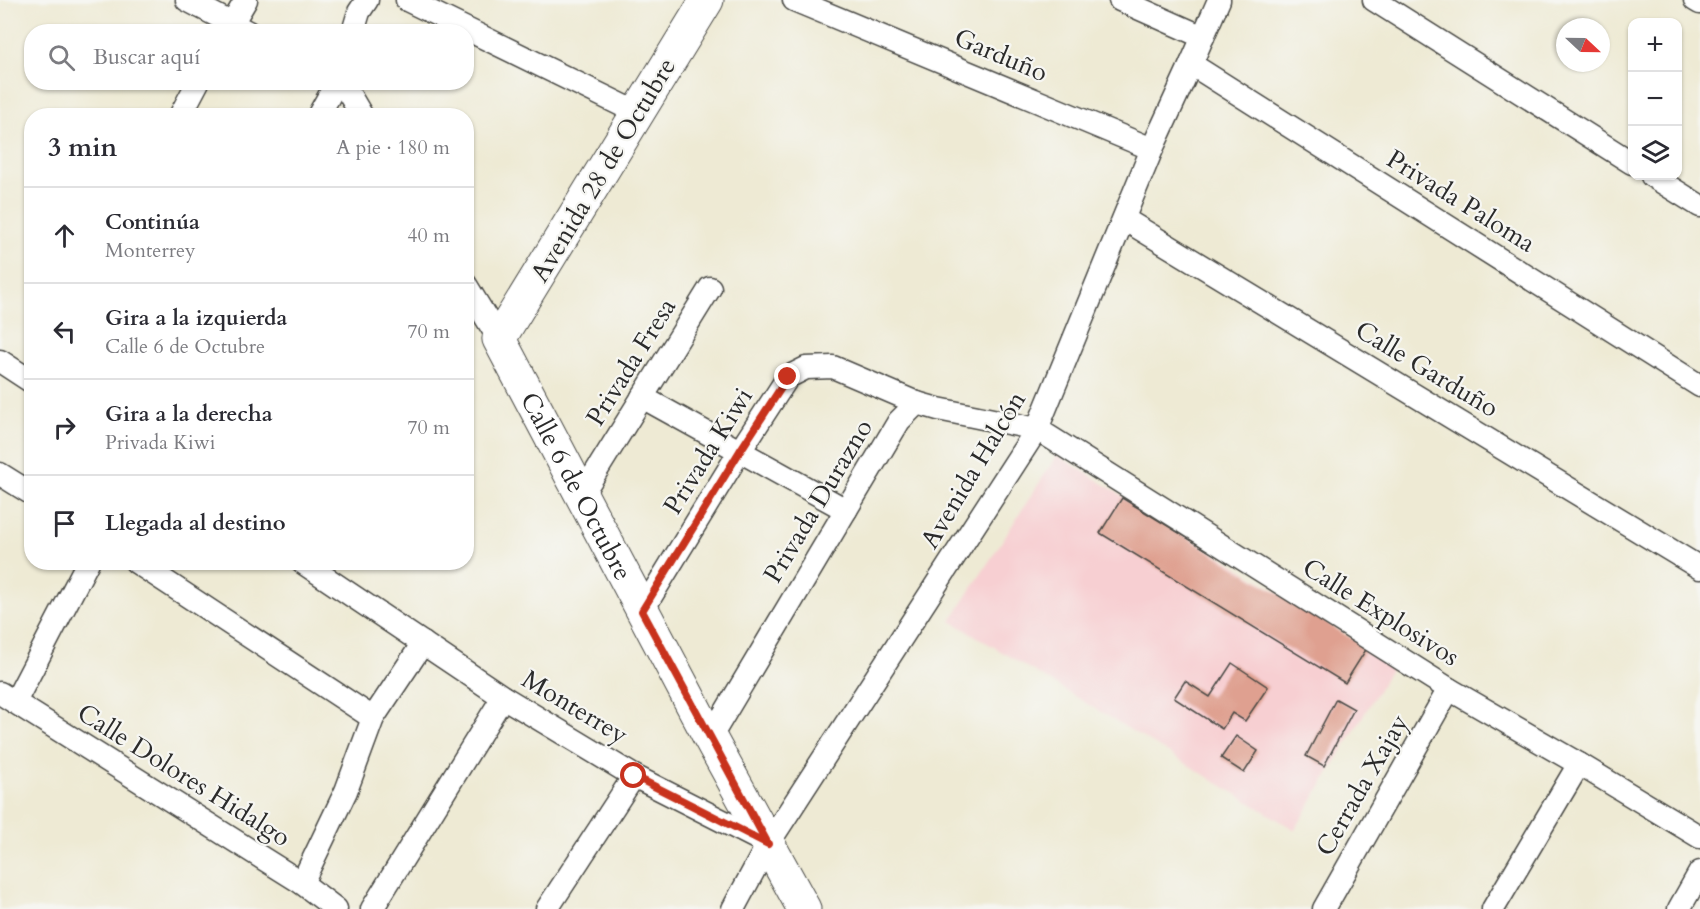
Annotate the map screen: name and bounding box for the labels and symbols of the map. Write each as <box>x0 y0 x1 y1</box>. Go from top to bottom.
north arrow <box>1556 18 1610 72</box>
street label: Garduño <box>949 20 1053 90</box>
street label: Avenida 28 de Octubre <box>522 51 684 289</box>
street label: Privada Paloma <box>1380 141 1542 261</box>
street label: Privada Fresa <box>578 291 684 433</box>
street label: Calle Garduño <box>1349 312 1505 426</box>
route end <box>774 363 800 389</box>
street label: Privada Kiwi <box>655 381 761 521</box>
street label: Avenida Halcón <box>912 385 1034 555</box>
street label: Calle 6 de Octubre <box>513 386 641 586</box>
street label: Privada Durazno <box>755 413 881 589</box>
street label: Calle Explosivos <box>1296 550 1466 674</box>
street label: Monterrey <box>515 662 635 752</box>
street label: Calle Dolores Hidalgo <box>71 695 297 855</box>
street label: Cerrada Xajay <box>1307 708 1417 862</box>
route start <box>620 762 646 788</box>

